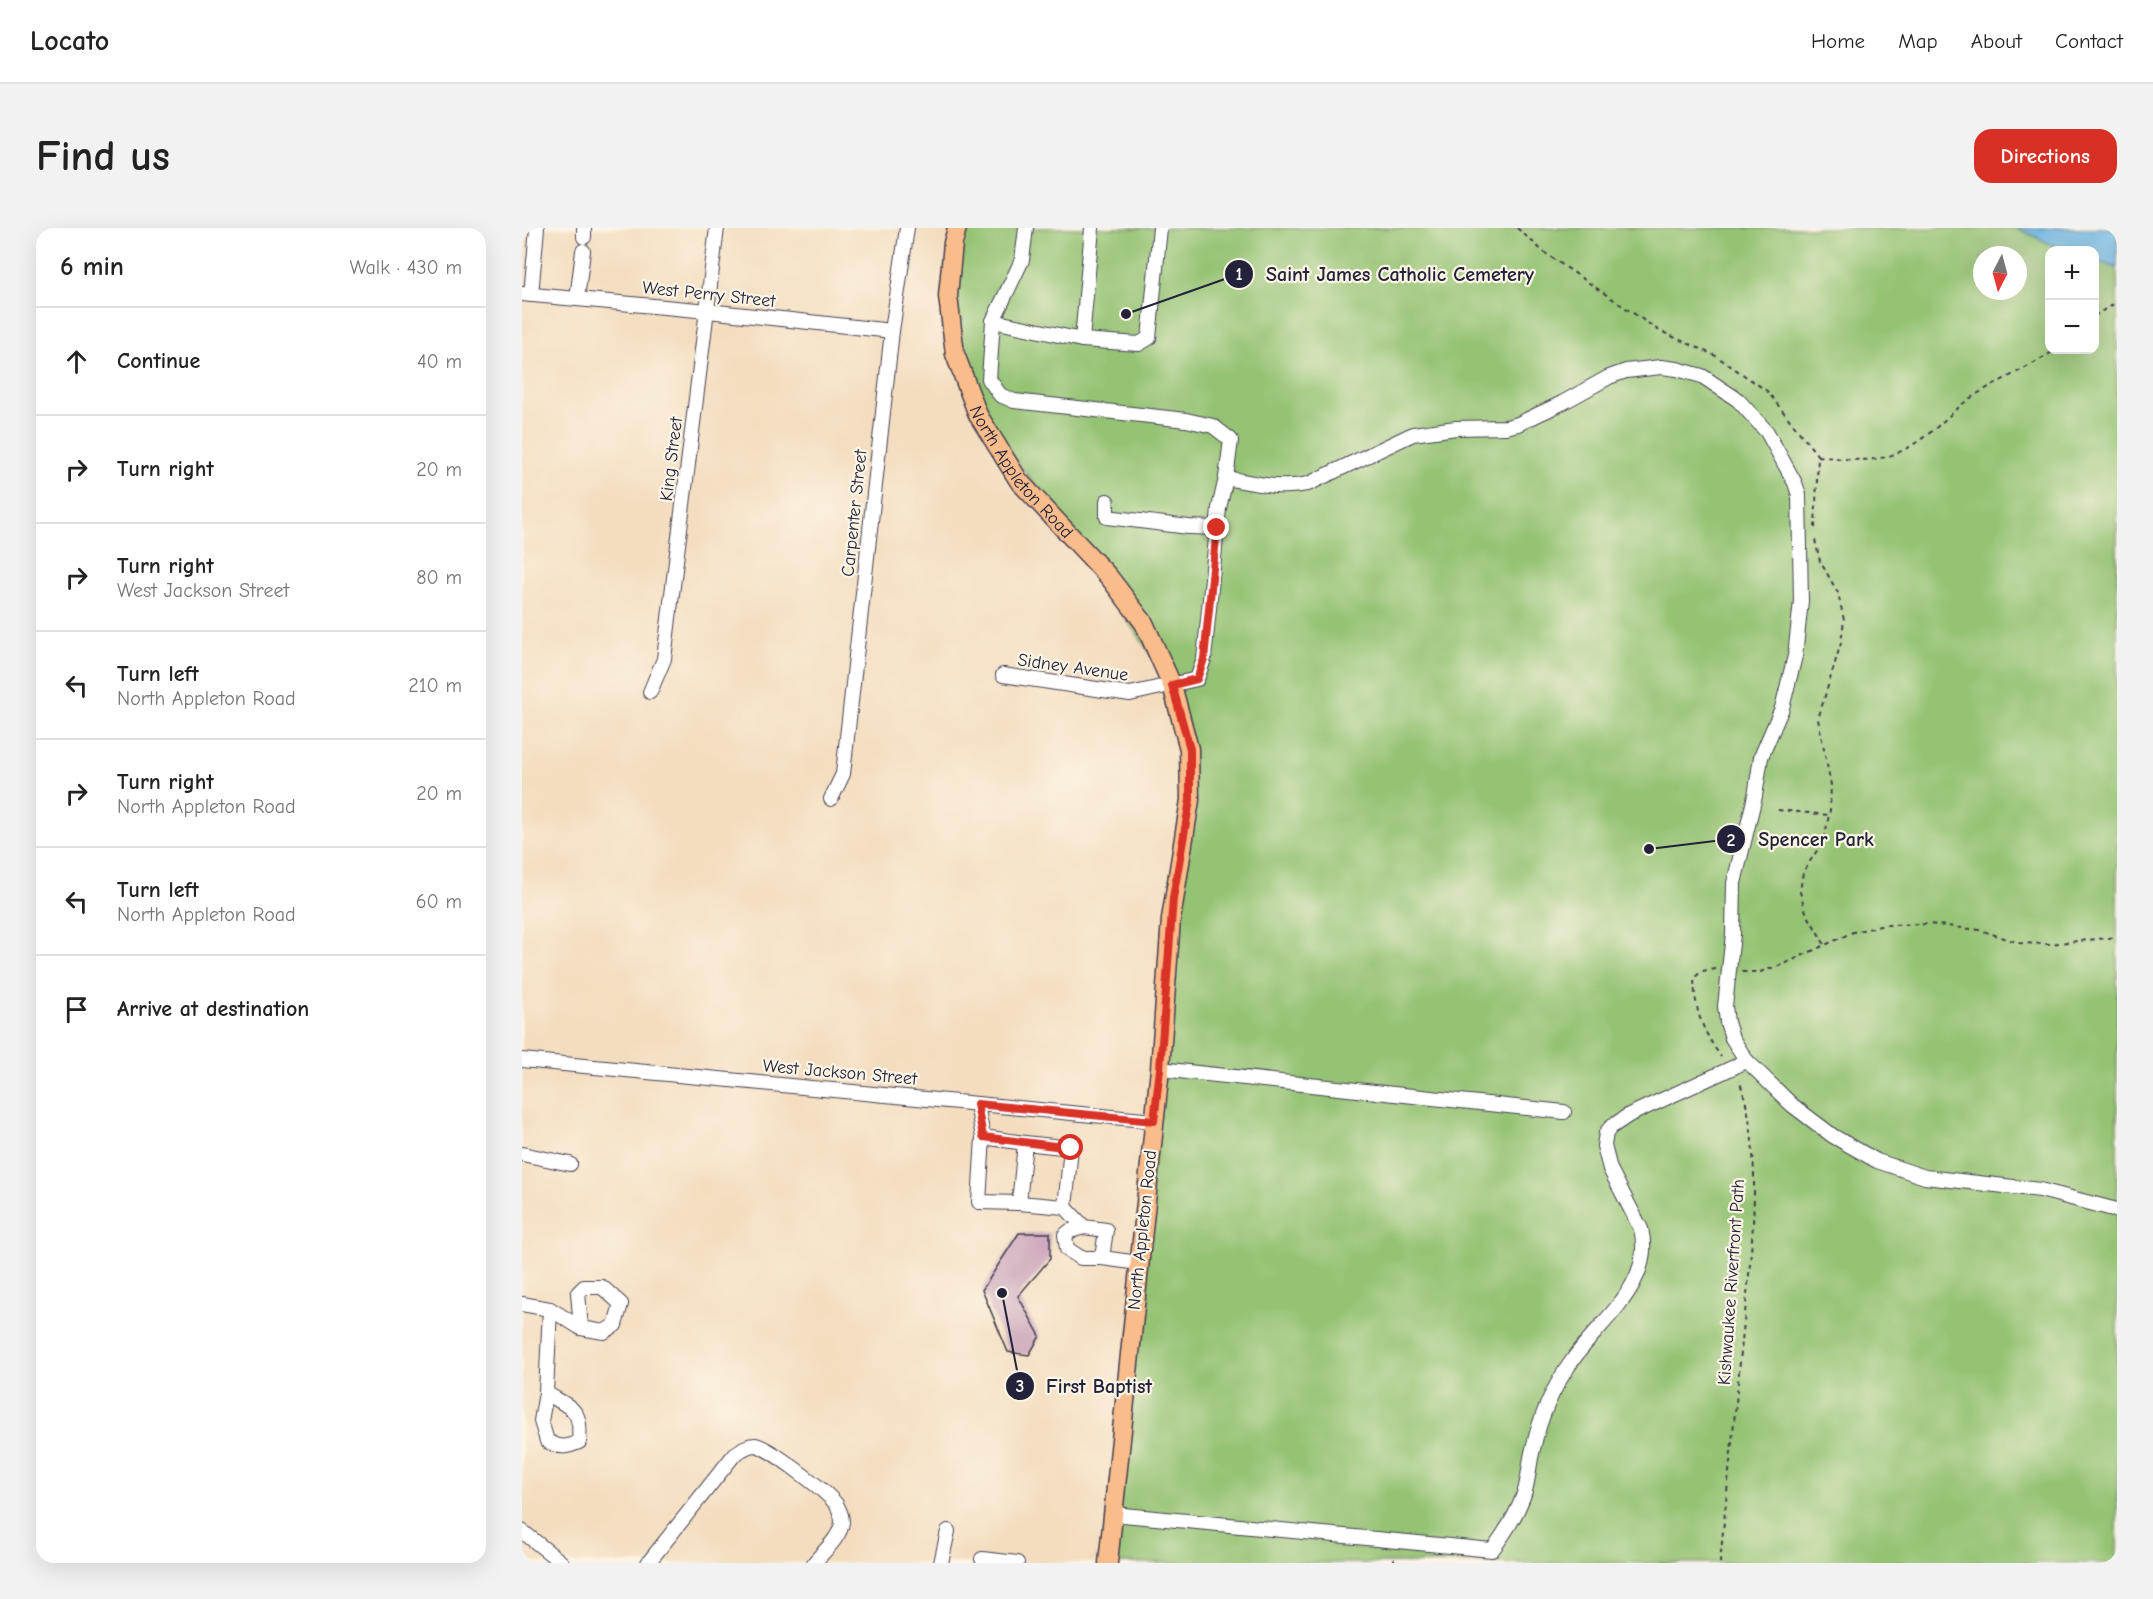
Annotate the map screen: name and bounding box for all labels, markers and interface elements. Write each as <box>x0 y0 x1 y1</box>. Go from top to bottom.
text: Locato <box>30 25 109 57</box>
text: Home <box>1811 29 1865 53</box>
text: Map <box>1898 29 1938 53</box>
text: About <box>1971 29 2022 53</box>
text: Contact <box>2055 29 2123 53</box>
button: Directions <box>1974 129 2117 183</box>
text: Find us <box>36 132 170 181</box>
north arrow <box>1973 246 2027 300</box>
map controls <box>2045 246 2099 354</box>
button: + <box>2045 246 2099 300</box>
text: 6 min <box>60 252 124 282</box>
callout: Saint James Catholic Cemetery <box>1224 255 1546 293</box>
text: Walk · 430 m <box>350 256 462 279</box>
text: Saint James Catholic Cemetery <box>1266 263 1535 286</box>
text: 1 <box>1235 264 1243 285</box>
street label: West Perry Street <box>641 277 777 312</box>
button: − <box>2045 300 2099 354</box>
icon: ahead <box>60 345 93 378</box>
text: Continue <box>117 348 200 374</box>
text: 40 m <box>417 350 462 373</box>
street label: North Appleton Road <box>965 403 1077 543</box>
street label: King Street <box>656 415 687 502</box>
street label: Carpenter Street <box>837 448 872 578</box>
icon: right <box>60 453 93 486</box>
text: Turn right <box>117 456 214 482</box>
text: 20 m <box>416 458 462 481</box>
route end <box>1203 514 1229 540</box>
text: Turn right <box>117 553 214 579</box>
icon: right <box>60 561 93 594</box>
text: 80 m <box>416 566 462 589</box>
text: West Jackson Street <box>117 579 289 602</box>
street label: Sidney Avenue <box>1016 649 1130 686</box>
text: Turn left <box>117 661 199 687</box>
icon: left <box>60 669 93 702</box>
text: 210 m <box>408 674 462 697</box>
text: North Appleton Road <box>117 687 296 710</box>
text: Turn right <box>117 769 214 795</box>
icon: right <box>60 777 93 810</box>
text: 20 m <box>416 782 462 805</box>
text: North Appleton Road <box>117 795 296 818</box>
callout: Spencer Park <box>1716 820 1885 858</box>
text: Spencer Park <box>1758 828 1874 851</box>
text: 2 <box>1727 830 1736 851</box>
text: Turn left <box>117 877 199 903</box>
icon: left <box>60 885 93 918</box>
text: 60 m <box>416 890 462 913</box>
text: North Appleton Road <box>117 903 296 926</box>
icon: arrive <box>60 993 93 1026</box>
text: Arrive at destination <box>117 996 309 1022</box>
street label: West Jackson Street <box>762 1055 919 1090</box>
route start <box>1057 1134 1083 1160</box>
street label: North Appleton Road <box>1124 1149 1161 1311</box>
street label: Kishwaukee Riverfront Path <box>1714 1178 1749 1386</box>
callout: First Baptist <box>1005 1367 1164 1405</box>
text: First Baptist <box>1046 1375 1152 1398</box>
text: 3 <box>1016 1376 1024 1397</box>

